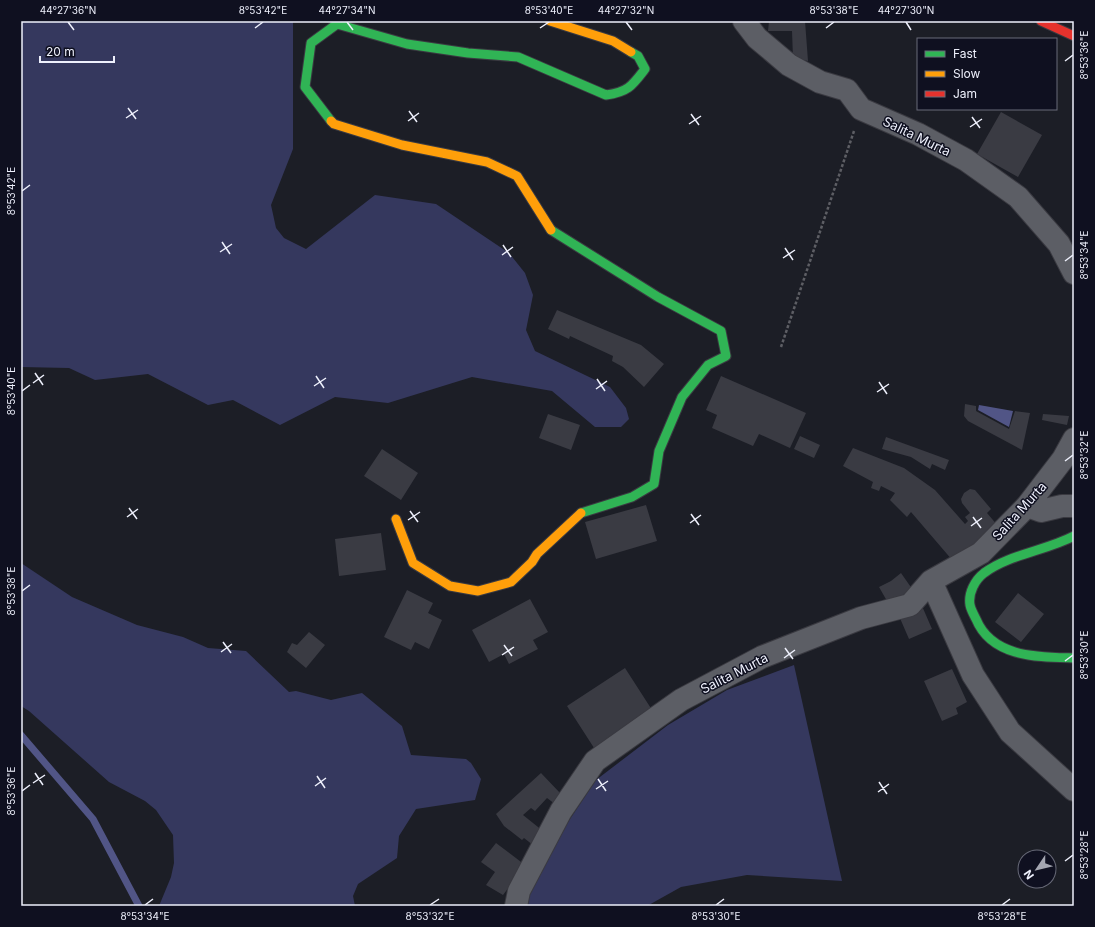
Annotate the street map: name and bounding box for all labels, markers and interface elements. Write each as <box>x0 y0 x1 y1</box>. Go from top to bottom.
text: 44°27'36"N <box>40 4 96 16</box>
text: 8°53'42"E <box>239 4 287 16</box>
text: 44°27'34"N <box>319 4 375 16</box>
text: 8°53'40"E <box>525 4 573 16</box>
text: 44°27'32"N <box>598 4 654 16</box>
text: 8°53'38"E <box>810 4 858 16</box>
text: 44°27'30"N <box>878 4 934 16</box>
text: 8°53'36"E <box>1078 31 1090 79</box>
scale bar <box>40 38 114 64</box>
legend <box>917 38 1057 110</box>
text: 20 m <box>46 44 75 59</box>
text: Fast <box>953 46 977 61</box>
text: Slow <box>953 66 981 81</box>
text: Jam <box>953 86 977 101</box>
street label: Salita Murta <box>881 113 953 159</box>
text: 8°53'42"E <box>5 167 17 215</box>
text: 8°53'34"E <box>1078 230 1090 280</box>
text: 8°53'40"E <box>5 367 17 415</box>
text: 8°53'32"E <box>1078 431 1090 479</box>
street label: Salita Murta <box>989 478 1049 544</box>
text: 8°53'38"E <box>5 567 17 615</box>
text: 8°53'30"E <box>1078 630 1090 680</box>
street label: Salita Murta <box>698 649 770 697</box>
text: 8°53'36"E <box>5 767 17 815</box>
text: 8°53'28"E <box>1078 831 1090 879</box>
north arrow <box>1017 849 1057 889</box>
text: N <box>1021 867 1037 882</box>
text: 8°53'34"E <box>120 910 170 922</box>
text: 8°53'32"E <box>406 910 454 922</box>
text: 8°53'30"E <box>691 910 741 922</box>
text: 8°53'28"E <box>978 910 1026 922</box>

